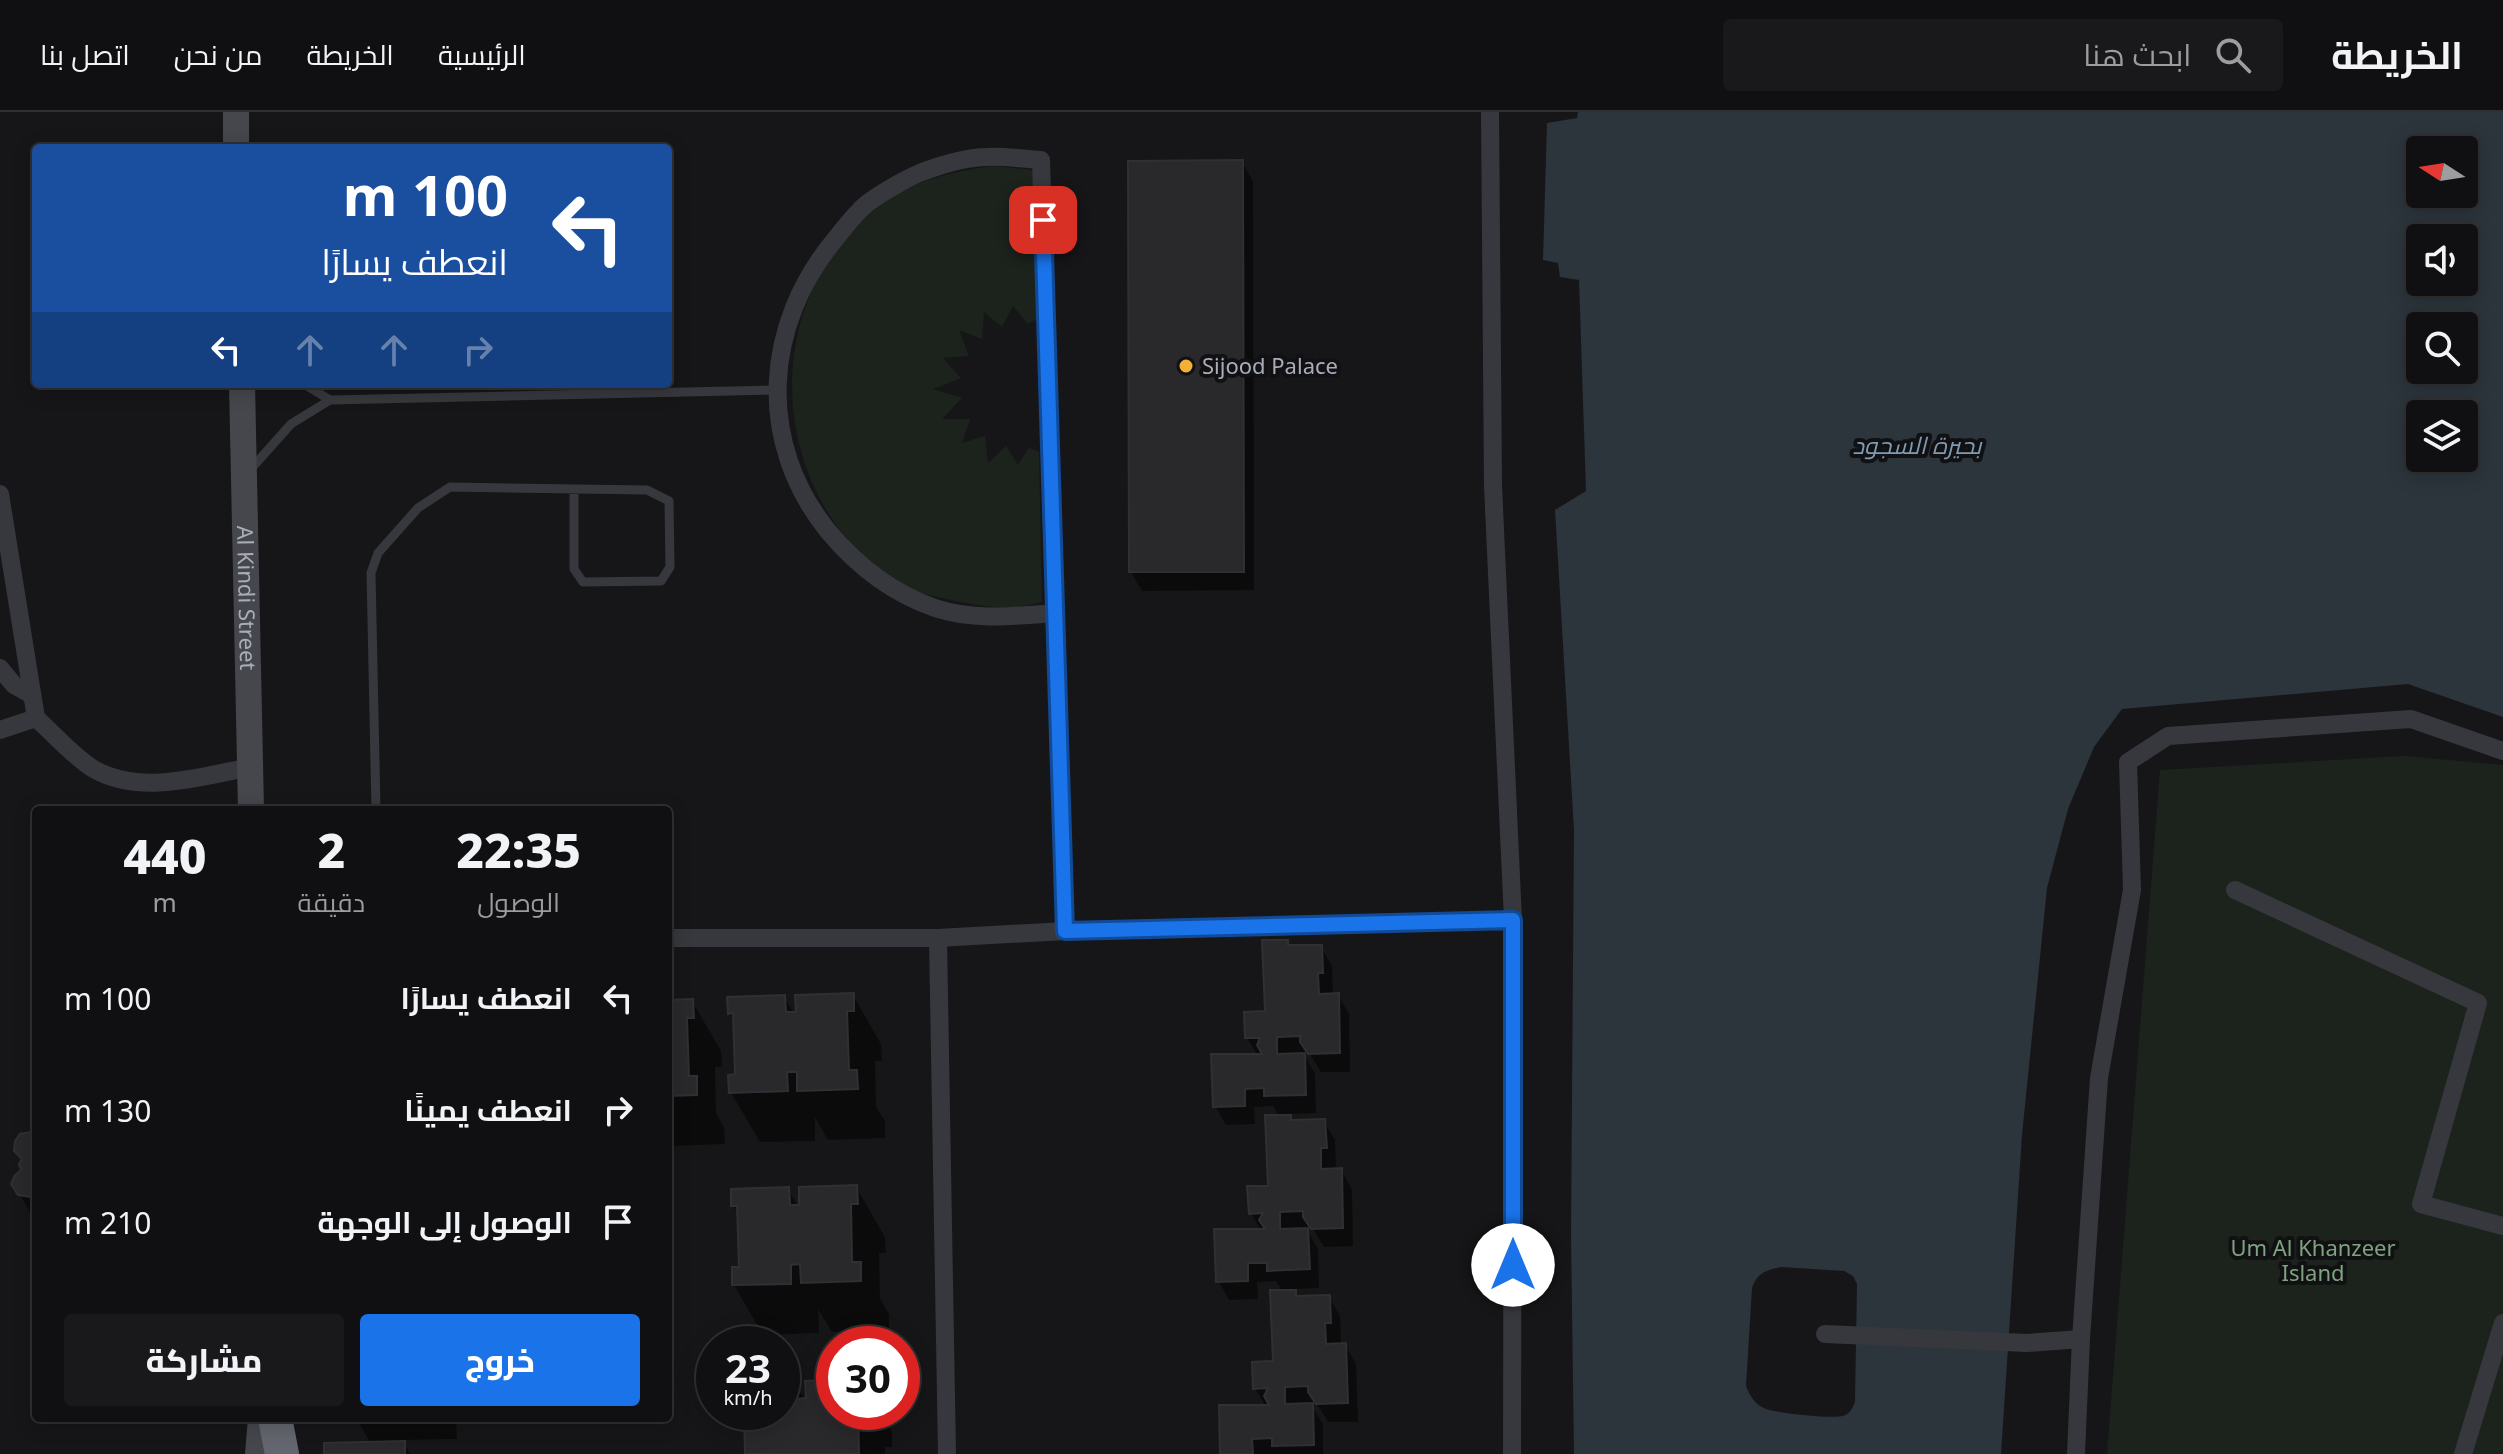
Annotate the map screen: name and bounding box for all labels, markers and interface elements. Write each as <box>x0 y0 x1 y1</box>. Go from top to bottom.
search box <box>1723 19 2283 91</box>
text: الخريطة <box>2331 28 2463 80</box>
icon: search <box>2211 33 2255 77</box>
text: ابحث هنا <box>2083 34 2191 75</box>
text: اتصل بنا <box>40 35 130 73</box>
text: من نحن <box>174 35 262 73</box>
text: الخريطة <box>306 35 394 73</box>
text: الرئيسية <box>438 35 526 73</box>
north arrow <box>2406 136 2478 208</box>
map controls <box>2406 136 2478 472</box>
text: 100 m <box>343 156 508 232</box>
icon: left <box>536 176 640 280</box>
pin <box>1009 186 1077 254</box>
icon: arrive <box>1021 198 1065 242</box>
button: sound <box>2406 224 2478 296</box>
text: انعطف يسارًا <box>321 237 508 286</box>
button: search <box>2406 312 2478 384</box>
icon: left <box>204 328 248 372</box>
icon: ahead <box>288 328 332 372</box>
icon: ahead <box>372 328 416 372</box>
icon: right <box>456 328 500 372</box>
place label: Sijood Palace <box>1202 350 1338 380</box>
marker: Sijood Palace <box>1177 357 1195 375</box>
button: layers <box>2406 400 2478 472</box>
water label: بحيرة السجود <box>1852 428 1983 461</box>
street label: Al Kindi Street <box>231 525 264 671</box>
text: 2 <box>317 817 345 882</box>
text: 22:35 <box>456 817 581 882</box>
text: 440 <box>123 823 206 888</box>
text: m <box>153 884 177 920</box>
text: دقيقة <box>297 884 365 920</box>
text: الوصول <box>477 884 560 920</box>
icon: left <box>596 976 640 1020</box>
text: انعطف يسارًا <box>401 977 572 1018</box>
text: 100 m <box>64 978 151 1019</box>
icon: right <box>596 1088 640 1132</box>
text: انعطف يمينًا <box>404 1089 572 1130</box>
text: 130 m <box>64 1090 151 1131</box>
icon: arrive <box>596 1200 640 1244</box>
text: الوصول إلى الوجهة <box>317 1201 572 1242</box>
text: 210 m <box>64 1202 151 1243</box>
position arrow <box>1471 1223 1555 1307</box>
park label: Um Al Khanzeer Island <box>2230 1232 2396 1287</box>
button: مشاركة <box>64 1314 344 1406</box>
button: خروج <box>360 1314 640 1406</box>
speed limit sign: 30 <box>816 1326 920 1430</box>
text: 23 <box>725 1340 771 1395</box>
text: km/h <box>723 1384 773 1411</box>

